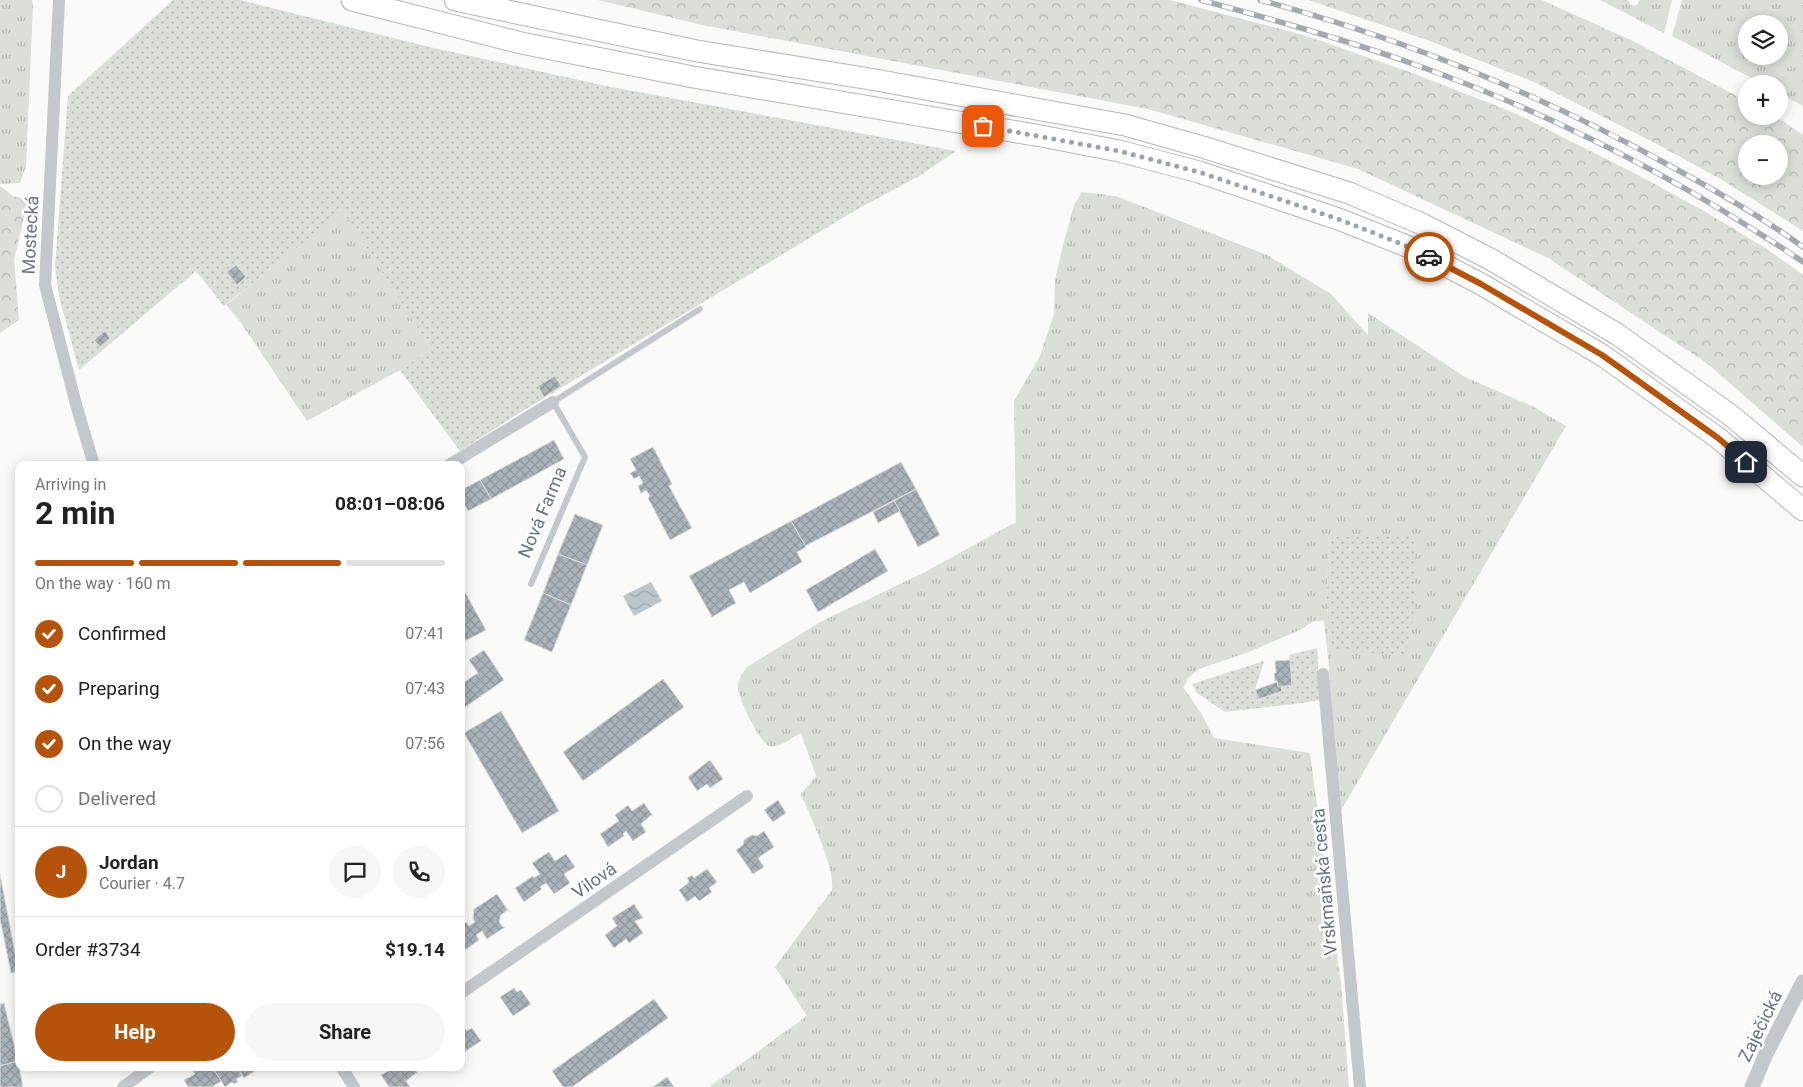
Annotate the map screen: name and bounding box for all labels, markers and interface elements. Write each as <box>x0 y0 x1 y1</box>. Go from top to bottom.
map controls <box>1738 15 1788 185</box>
button: layers <box>1738 15 1788 65</box>
button: + <box>1738 75 1788 125</box>
pin <box>962 105 1004 147</box>
icon: bag <box>969 112 997 140</box>
button: − <box>1738 135 1788 185</box>
street label: Mostecká <box>17 195 43 275</box>
courier <box>1404 232 1454 282</box>
icon: car <box>1415 243 1443 271</box>
pin <box>1725 441 1767 483</box>
icon: home <box>1732 448 1760 476</box>
street label: Nová Farma <box>513 463 571 561</box>
text: Arriving in <box>35 475 106 494</box>
text: 08:01–08:06 <box>335 492 445 515</box>
text: 2 min <box>35 494 115 532</box>
text: On the way · 160 m <box>35 574 171 593</box>
icon: check <box>35 620 63 648</box>
text: Confirmed <box>78 622 166 645</box>
text: 07:41 <box>405 624 445 643</box>
icon: check <box>35 675 63 703</box>
text: Preparing <box>78 677 160 700</box>
text: 07:43 <box>405 679 445 698</box>
icon: check <box>35 730 63 758</box>
text: On the way <box>78 732 171 755</box>
text: 07:56 <box>405 734 445 753</box>
text: Delivered <box>78 787 156 810</box>
street label: Vrskmaňská cesta <box>1307 807 1341 957</box>
button: chat <box>329 846 381 898</box>
button: phone <box>393 846 445 898</box>
text: Jordan <box>99 851 159 874</box>
street label: Vilová <box>568 857 620 903</box>
text: J <box>56 860 66 883</box>
text: Courier · 4.7 <box>99 874 185 893</box>
text: Order #3734 <box>35 938 141 961</box>
text: $19.14 <box>385 938 445 961</box>
street label: Zaječická <box>1734 987 1786 1065</box>
button: Help <box>35 1003 235 1061</box>
button: Share <box>245 1003 445 1061</box>

